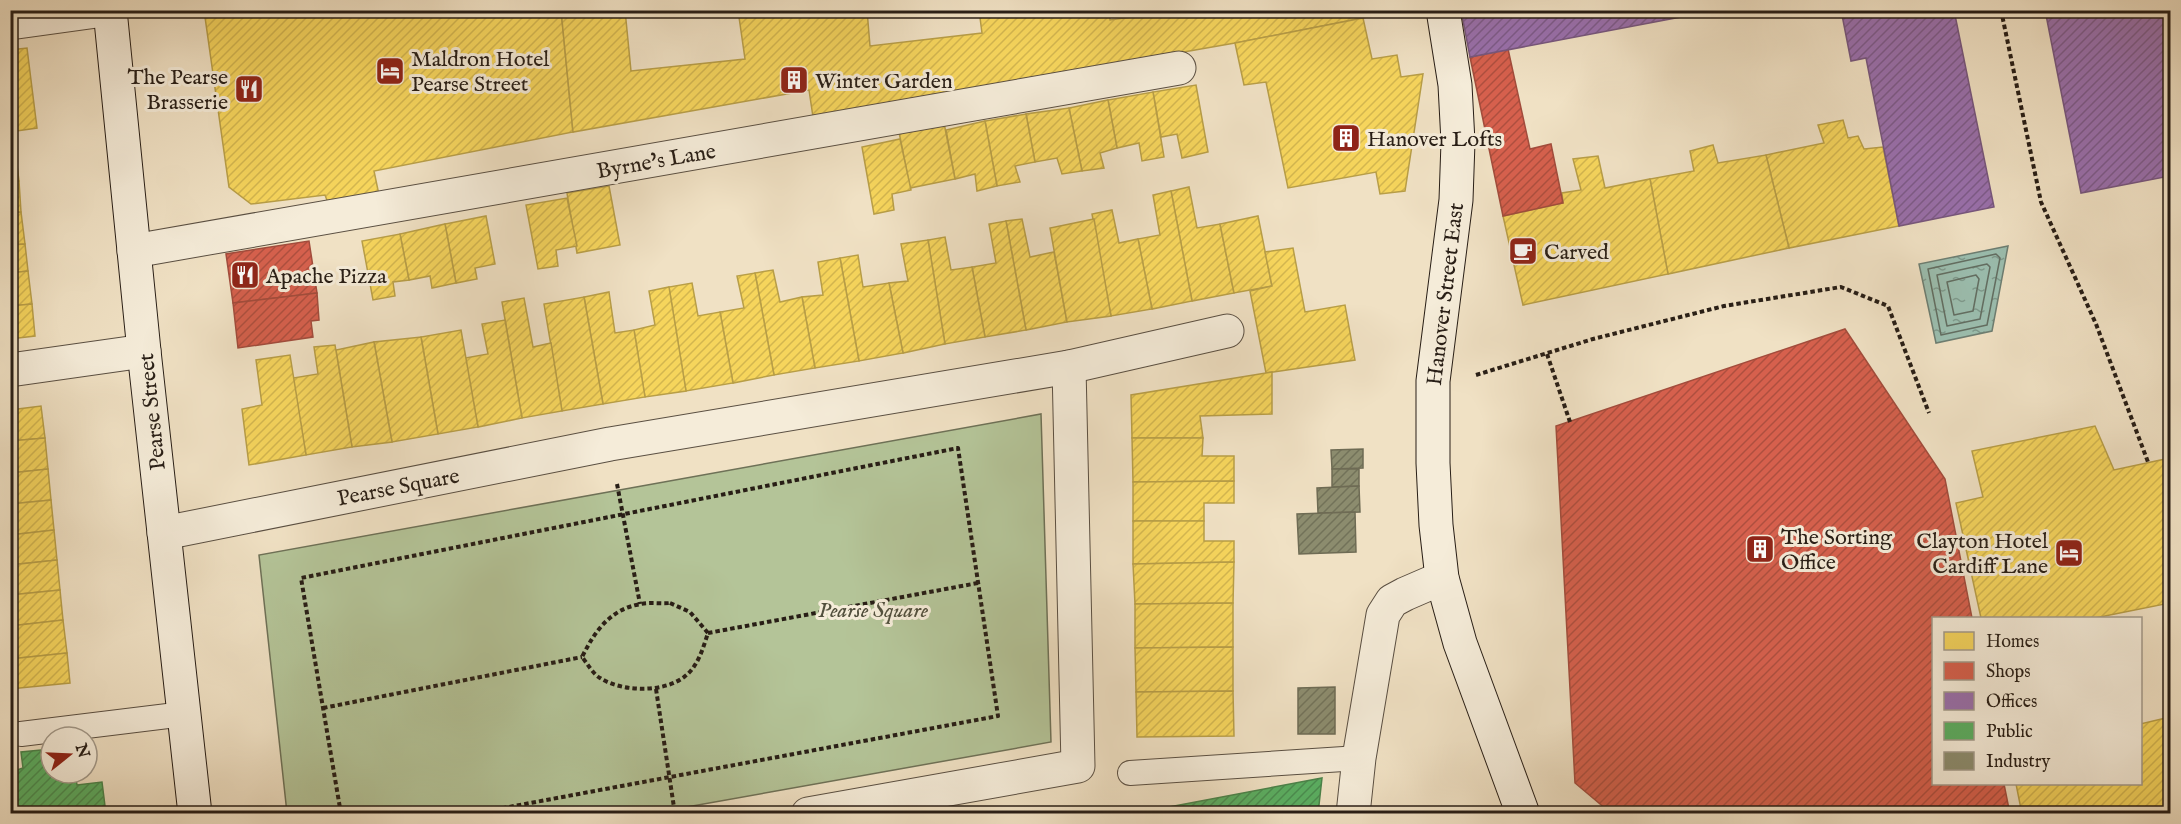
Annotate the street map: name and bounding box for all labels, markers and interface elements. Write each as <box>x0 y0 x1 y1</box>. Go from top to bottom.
place label: Maldron Hotel Pearse Street <box>411 46 549 99</box>
hotel icon: Maldron Hotel Pearse Street <box>374 55 406 87</box>
place label: The Pearse Brasserie <box>127 64 228 117</box>
building icon: Winter Garden <box>778 64 810 96</box>
place label: Winter Garden <box>815 68 953 96</box>
restaurant icon: The Pearse Brasserie <box>233 73 265 105</box>
building icon: Hanover Lofts <box>1330 122 1362 154</box>
place label: Hanover Lofts <box>1367 126 1502 154</box>
street label: Byrne's Lane <box>594 138 718 186</box>
street label: Hanover Street East <box>1421 201 1471 387</box>
cafe icon: Carved <box>1507 235 1539 267</box>
place label: Carved <box>1544 239 1609 267</box>
restaurant icon: Apache Pizza <box>229 259 261 291</box>
place label: Apache Pizza <box>265 263 387 291</box>
street label: Pearse Street <box>133 352 173 472</box>
street label: Pearse Square <box>335 462 462 514</box>
place label: The Sorting Office <box>1781 524 1893 577</box>
place label: Clayton Hotel Cardiff Lane <box>1916 528 2048 581</box>
building icon: The Sorting Office <box>1744 533 1776 565</box>
hotel icon: Clayton Hotel Cardiff Lane <box>2053 537 2085 569</box>
park label: Pearse Square <box>818 597 929 625</box>
legend <box>1932 617 2142 785</box>
text: Homes <box>1986 631 2039 654</box>
text: Shops <box>1986 661 2031 684</box>
text: Offices <box>1986 691 2037 714</box>
text: Public <box>1986 721 2033 744</box>
north arrow <box>39 725 99 785</box>
text: N <box>69 740 93 761</box>
text: Industry <box>1986 751 2050 774</box>

